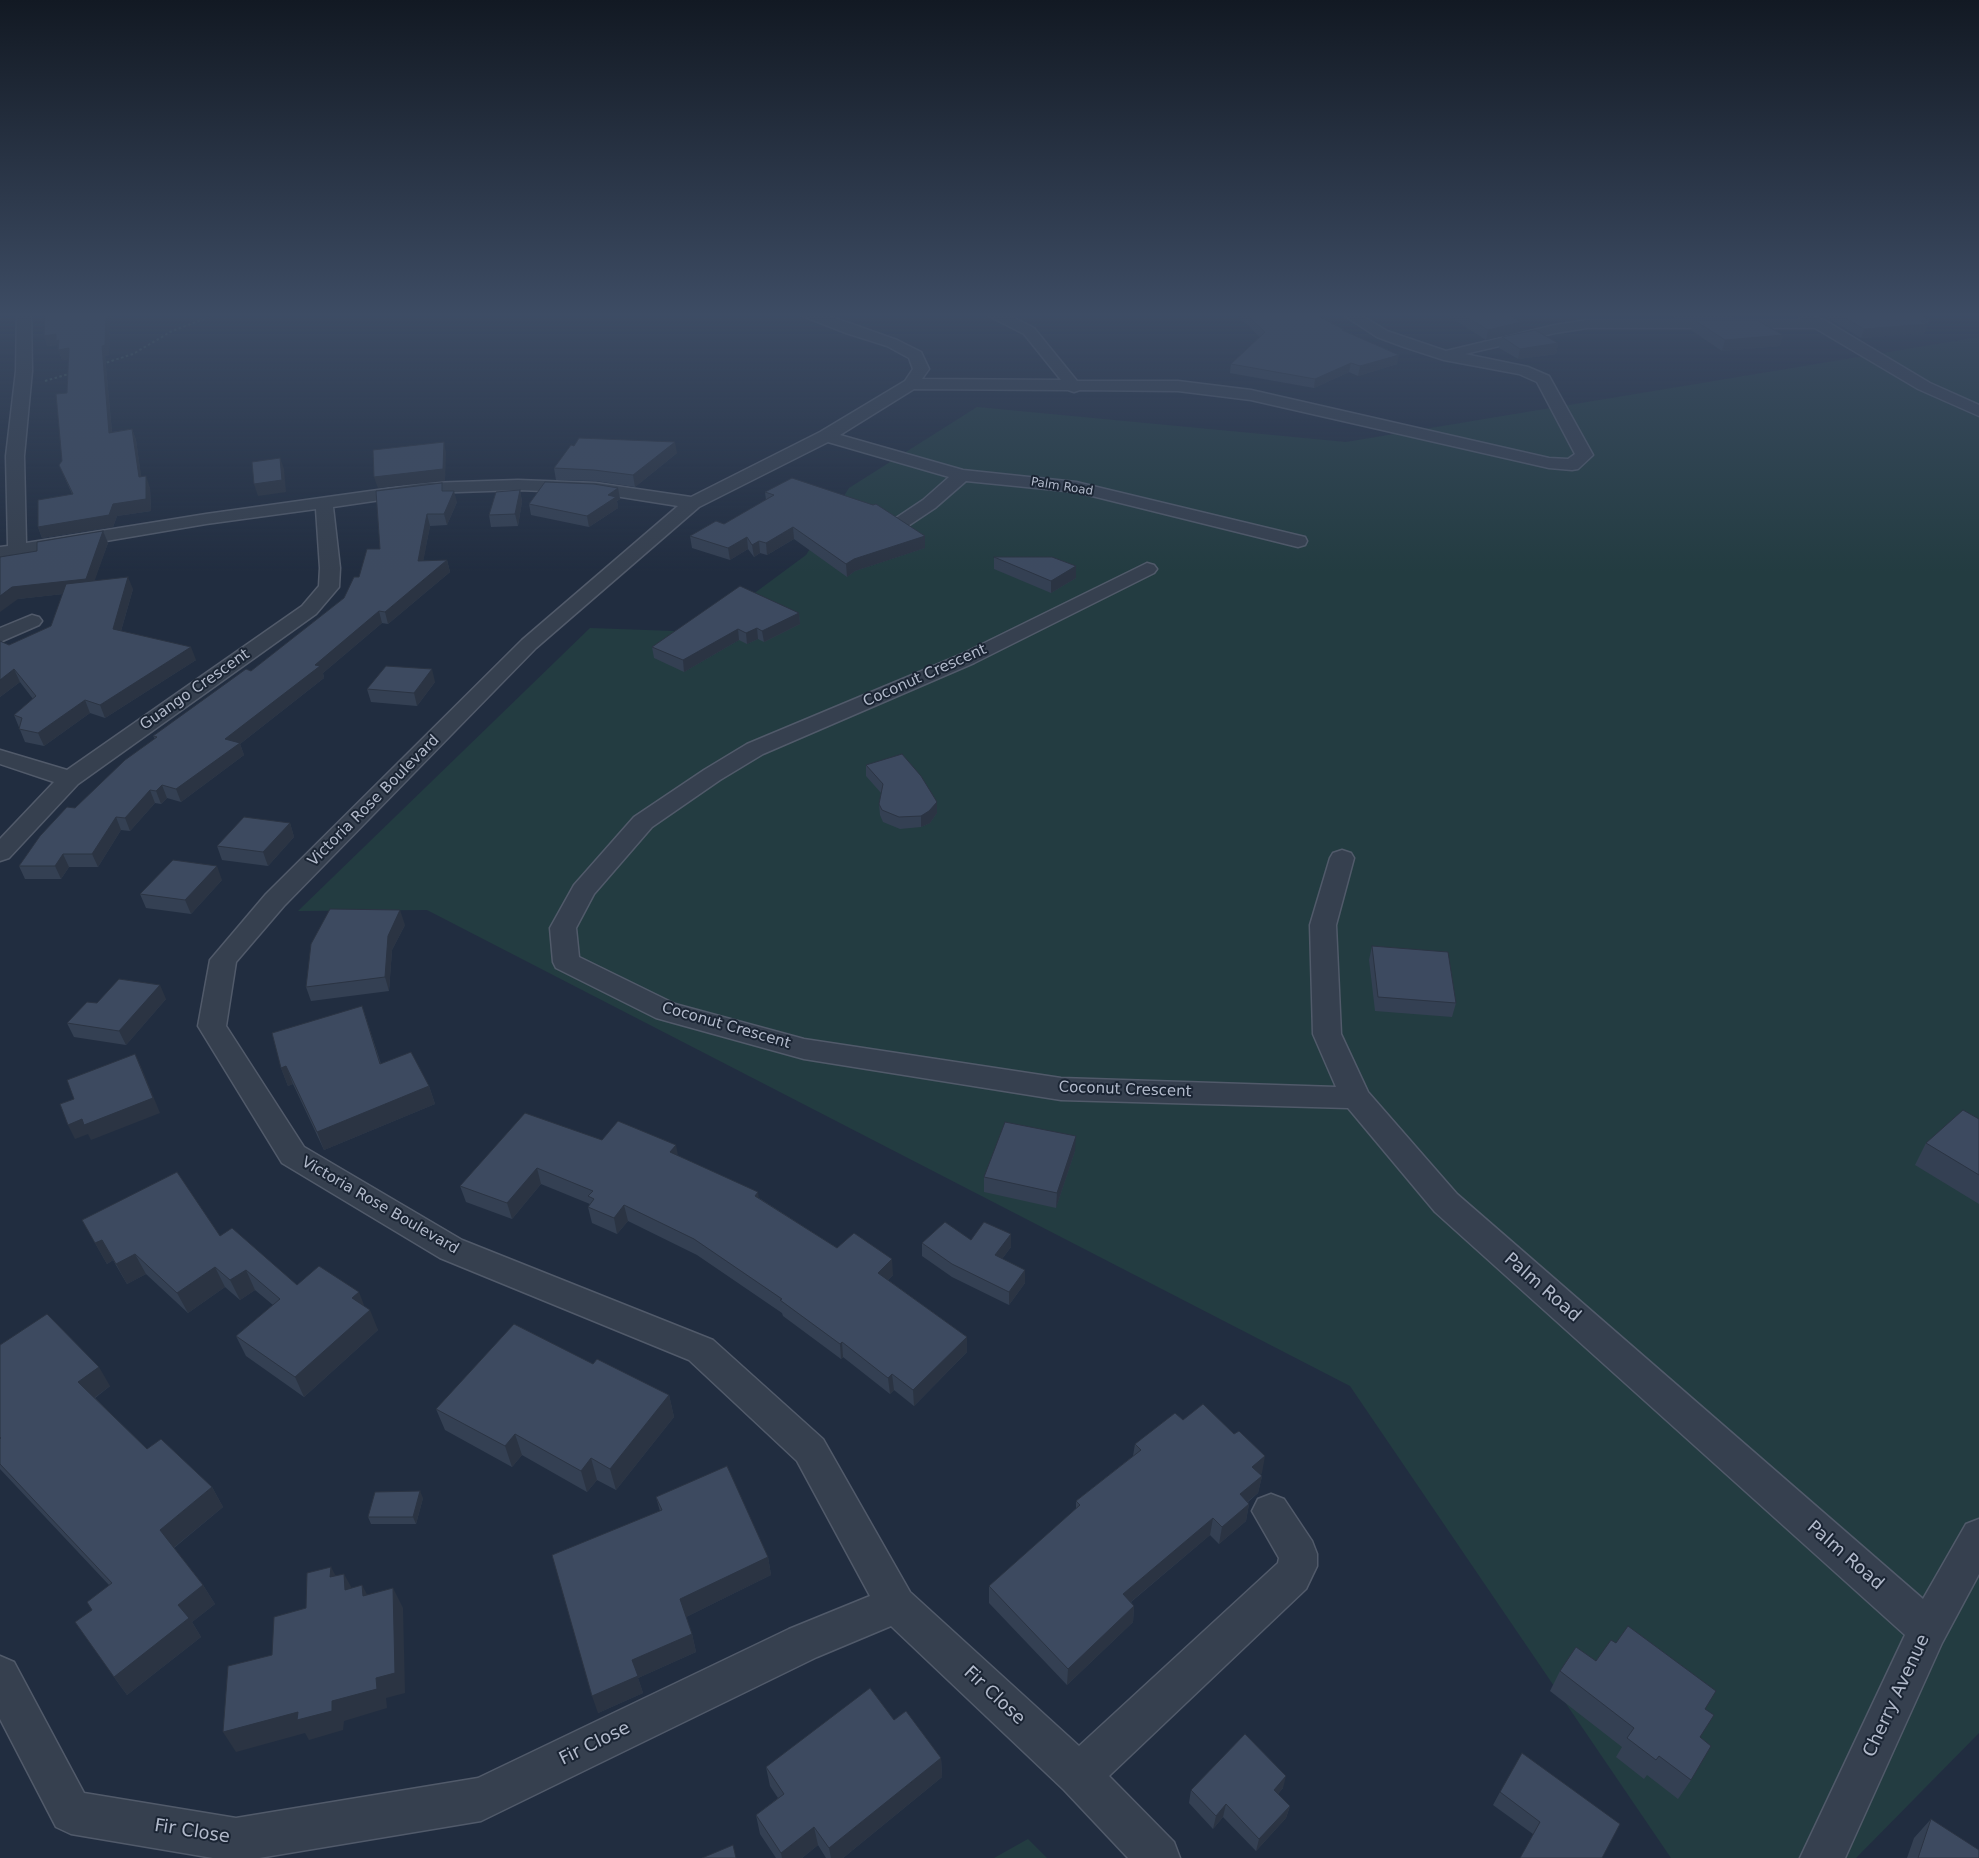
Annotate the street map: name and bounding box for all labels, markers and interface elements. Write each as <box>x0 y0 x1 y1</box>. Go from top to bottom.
street label: Palm Road <box>1030 475 1094 499</box>
street label: Coconut Crescent <box>861 641 989 711</box>
street label: Guango Crescent <box>137 645 253 735</box>
street label: Victoria Rose Boulevard <box>305 732 443 870</box>
street label: Coconut Crescent <box>660 999 792 1053</box>
street label: Coconut Crescent <box>1058 1079 1192 1101</box>
street label: Victoria Rose Boulevard <box>298 1154 462 1258</box>
street label: Palm Road <box>1499 1249 1585 1327</box>
street label: Palm Road <box>1802 1517 1888 1595</box>
street label: Cherry Avenue <box>1859 1631 1935 1761</box>
street label: Fir Close <box>959 1662 1029 1730</box>
street label: Fir Close <box>556 1718 634 1770</box>
street label: Fir Close <box>153 1815 231 1849</box>

